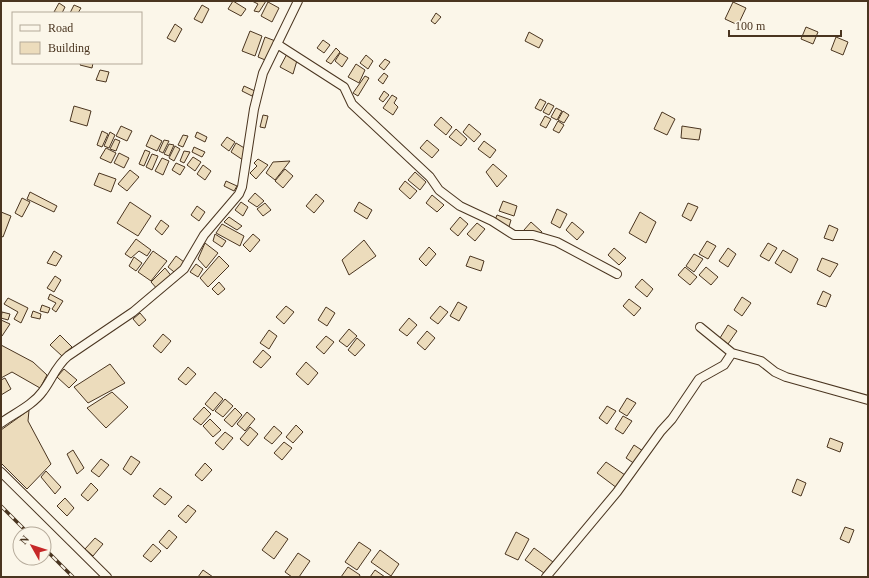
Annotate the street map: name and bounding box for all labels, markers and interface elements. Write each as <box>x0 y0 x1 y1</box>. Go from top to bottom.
legend <box>12 12 142 64</box>
scale bar <box>729 12 841 38</box>
text: 100 m <box>735 19 766 33</box>
text: Road <box>48 21 73 35</box>
text: Building <box>48 41 90 55</box>
north arrow <box>12 526 52 566</box>
text: N <box>17 533 31 547</box>

